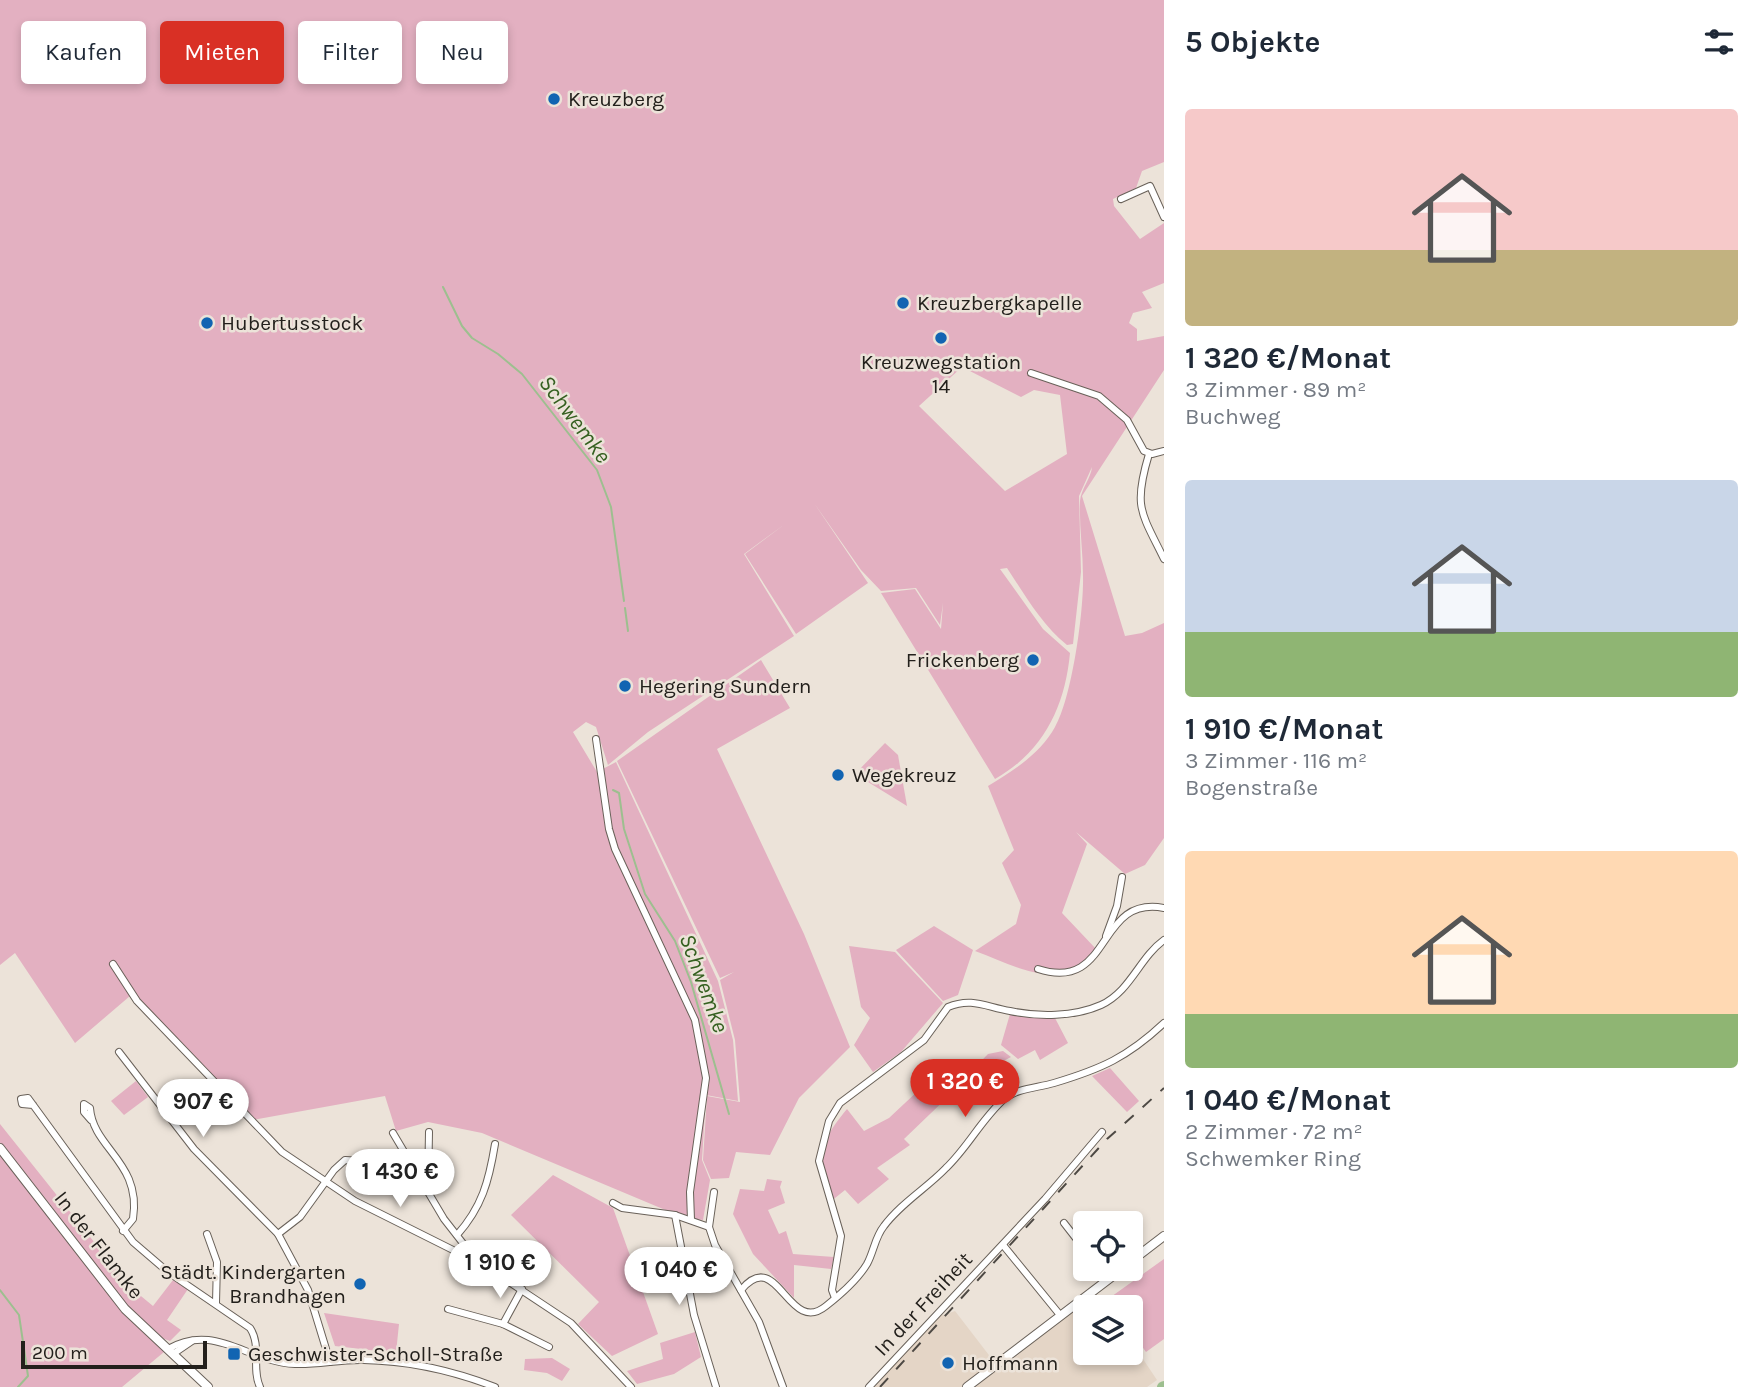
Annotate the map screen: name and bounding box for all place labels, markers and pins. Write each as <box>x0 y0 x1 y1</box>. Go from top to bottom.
place label: Kreuzberg <box>568 87 664 111</box>
marker: Kreuzberg <box>546 91 562 107</box>
place label: Kreuzbergkapelle <box>917 291 1082 315</box>
marker: Kreuzbergkapelle <box>895 295 911 311</box>
place label: Hubertusstock <box>221 311 363 335</box>
marker: Hubertusstock <box>199 315 215 331</box>
marker: Kreuzwegstation 14 <box>933 330 949 346</box>
place label: Kreuzwegstation 14 <box>861 350 1021 398</box>
place label: Frickenberg <box>906 648 1019 672</box>
marker: Frickenberg <box>1025 652 1041 668</box>
place label: Hegering Sundern <box>639 674 811 698</box>
marker: Hegering Sundern <box>617 678 633 694</box>
place label: Wegekreuz <box>852 763 956 787</box>
marker: Wegekreuz <box>830 767 846 783</box>
pin: 1 320 € <box>900 1060 1030 1119</box>
pin: 907 € <box>154 1080 252 1139</box>
pin: 1 430 € <box>335 1150 465 1209</box>
pin: 1 910 € <box>435 1240 565 1300</box>
pin: 1 040 € <box>614 1248 744 1307</box>
place label: Städt. Kindergarten Brandhagen <box>160 1260 346 1308</box>
marker: Städt. Kindergarten Brandhagen <box>352 1276 368 1292</box>
place label: Geschwister-Scholl-Straße <box>248 1342 503 1366</box>
marker: Geschwister-Scholl-Straße <box>226 1346 242 1362</box>
place label: Hoffmann <box>962 1351 1058 1375</box>
marker: Hoffmann <box>940 1355 956 1371</box>

